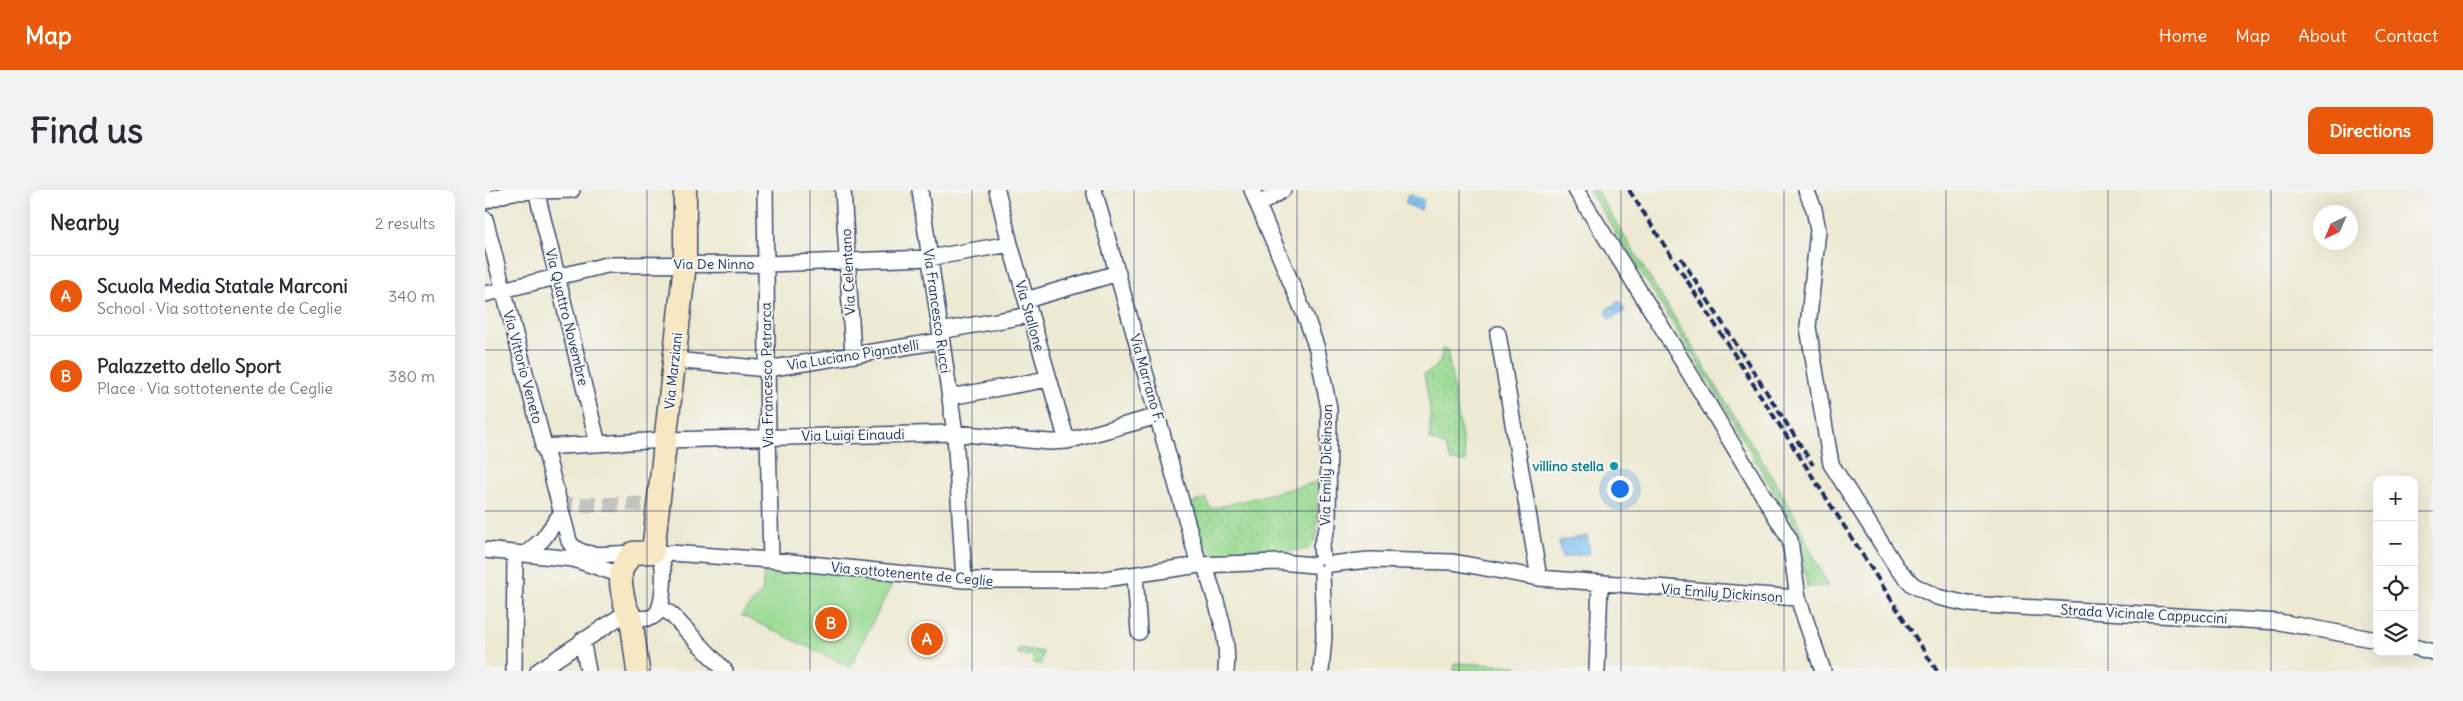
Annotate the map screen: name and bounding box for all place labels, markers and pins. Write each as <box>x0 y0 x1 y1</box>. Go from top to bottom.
place label: villino stella <box>1533 457 1604 475</box>
marker: villino stella <box>1608 460 1620 472</box>
pin: B <box>815 604 847 642</box>
pin: A <box>911 620 943 658</box>

